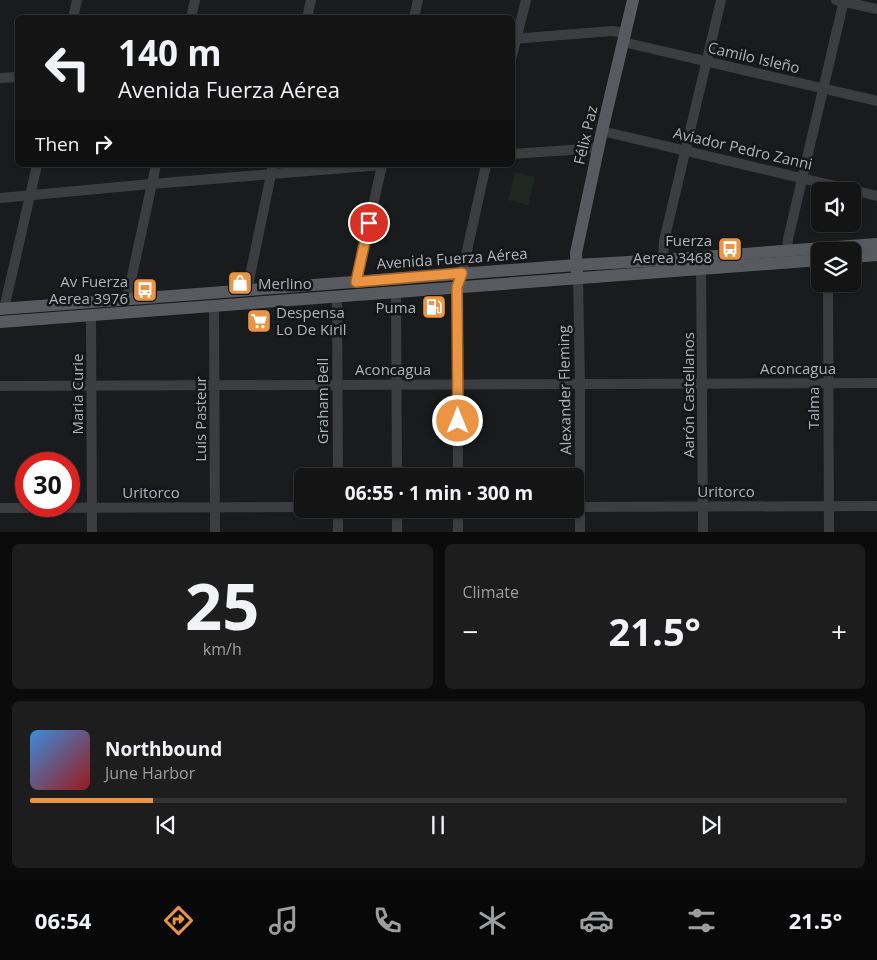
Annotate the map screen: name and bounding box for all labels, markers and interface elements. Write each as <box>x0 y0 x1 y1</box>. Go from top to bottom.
text: 140 m <box>118 29 222 76</box>
icon: left <box>35 35 100 100</box>
street label: Camilo Isleño <box>706 37 802 77</box>
text: Avenida Fuerza Aérea <box>118 74 340 104</box>
street label: Félix Paz <box>569 104 601 166</box>
street label: Aviador Pedro Zanni <box>672 122 814 174</box>
icon: right <box>89 130 117 158</box>
text: Then <box>35 131 79 157</box>
map controls <box>811 182 861 292</box>
button: sound <box>811 182 861 232</box>
pin <box>348 202 390 244</box>
icon: arrive <box>355 209 383 237</box>
place label: Fuerza Aerea 3468 <box>633 230 712 267</box>
bus stop icon: Fuerza Aerea 3468 <box>717 236 743 262</box>
button: layers <box>811 242 861 292</box>
street label: Avenida Fuerza Aérea <box>376 243 528 273</box>
shop icon: Merlino <box>227 270 253 296</box>
place label: Av Fuerza Aerea 3976 <box>49 271 128 308</box>
place label: Merlino <box>258 273 312 293</box>
bus stop icon: Av Fuerza Aerea 3976 <box>132 277 158 303</box>
fuel station icon: Puma <box>421 294 447 320</box>
place label: Puma <box>376 297 416 317</box>
place label: Despensa Lo De Kiril <box>276 302 347 339</box>
supermarket icon: Despensa Lo De Kiril <box>246 308 272 334</box>
street label: Alexander Fleming <box>553 325 575 455</box>
street label: Aarón Castellanos <box>678 332 698 458</box>
street label: Maria Curie <box>67 354 87 434</box>
street label: Graham Bell <box>312 358 332 444</box>
street label: Aconcagua <box>760 358 836 378</box>
street label: Aconcagua <box>355 359 431 379</box>
street label: Luis Pasteur <box>190 376 210 462</box>
street label: Talma <box>803 387 823 429</box>
position arrow <box>431 394 483 446</box>
speed limit sign: 30 <box>15 452 80 517</box>
text: 06:55 · 1 min · 300 m <box>345 480 533 506</box>
street label: Uritorco <box>697 481 755 501</box>
street label: Uritorco <box>122 482 180 502</box>
text: 25 <box>185 561 259 649</box>
text: Climate <box>463 581 519 603</box>
text: 21.5° <box>609 605 701 657</box>
text: − <box>463 612 479 650</box>
text: + <box>831 612 847 650</box>
text: km/h <box>203 638 242 660</box>
text: Northbound <box>105 736 222 762</box>
text: June Harbor <box>105 762 195 784</box>
icon: previous <box>152 811 180 839</box>
icon: pause <box>424 811 452 839</box>
icon: next <box>697 811 725 839</box>
icon: directions <box>161 903 196 938</box>
icon: music <box>266 903 301 938</box>
icon: phone <box>370 903 405 938</box>
icon: climate <box>475 903 510 938</box>
icon: car <box>579 903 614 938</box>
icon: filters <box>684 903 719 938</box>
text: 06:54 <box>35 905 91 935</box>
text: 21.5° <box>789 905 842 935</box>

